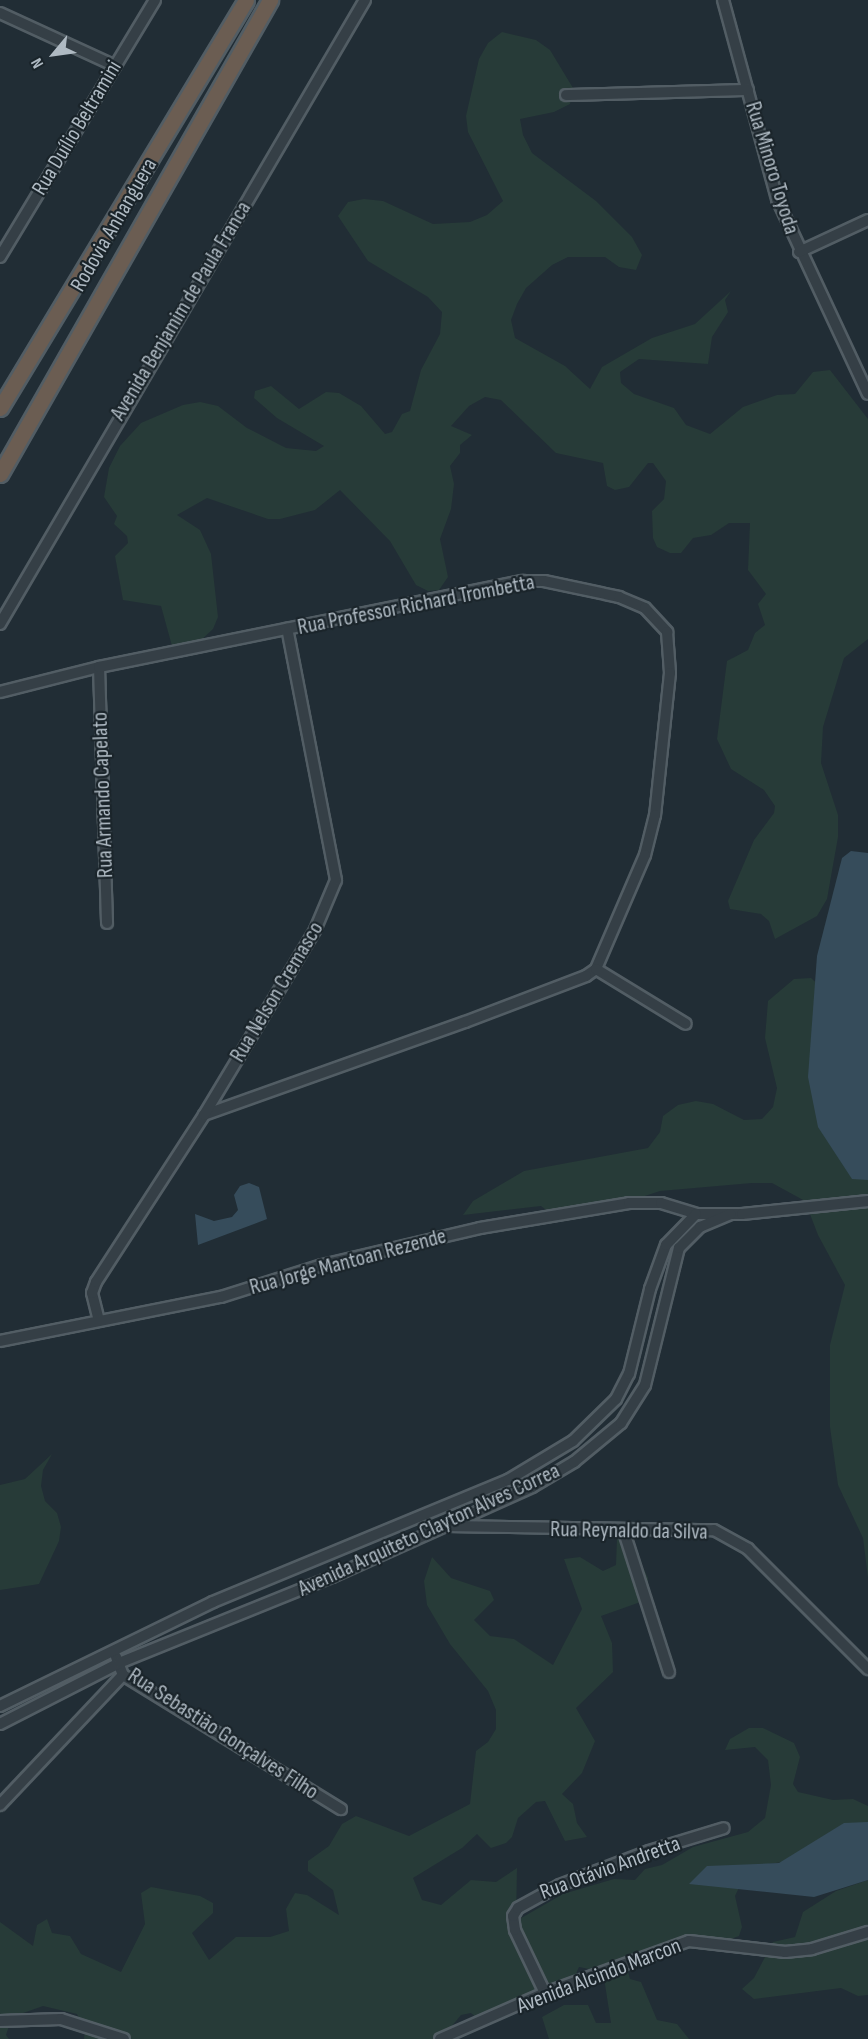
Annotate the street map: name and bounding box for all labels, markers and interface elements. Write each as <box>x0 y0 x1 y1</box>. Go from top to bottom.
north arrow <box>24 24 84 84</box>
text: N <box>27 55 48 71</box>
street label: Rua Duílio Beltramini <box>26 56 128 200</box>
street label: Rua Minoro Toyoda <box>739 99 805 237</box>
street label: Rodovia Anhanguera <box>65 154 163 296</box>
street label: Avenida Benjamim de Paula Franca <box>105 197 257 425</box>
street label: Rua Professor Richard Trombetta <box>295 569 537 641</box>
street label: Rua Armando Capelato <box>87 711 119 879</box>
street label: Rua Nelson Cremasco <box>225 917 329 1067</box>
street label: Rua Jorge Mantoan Rezende <box>247 1223 449 1301</box>
street label: Avenida Arquiteto Clayton Alves Correa <box>294 1458 564 1602</box>
street label: Rua Reynaldo da Silva <box>550 1516 708 1546</box>
street label: Rua Sebastião Gonçalves Filho <box>123 1663 323 1805</box>
street label: Rua Otávio Andretta <box>536 1830 684 1906</box>
street label: Avenida Alcindo Marcon <box>513 1933 685 2019</box>

